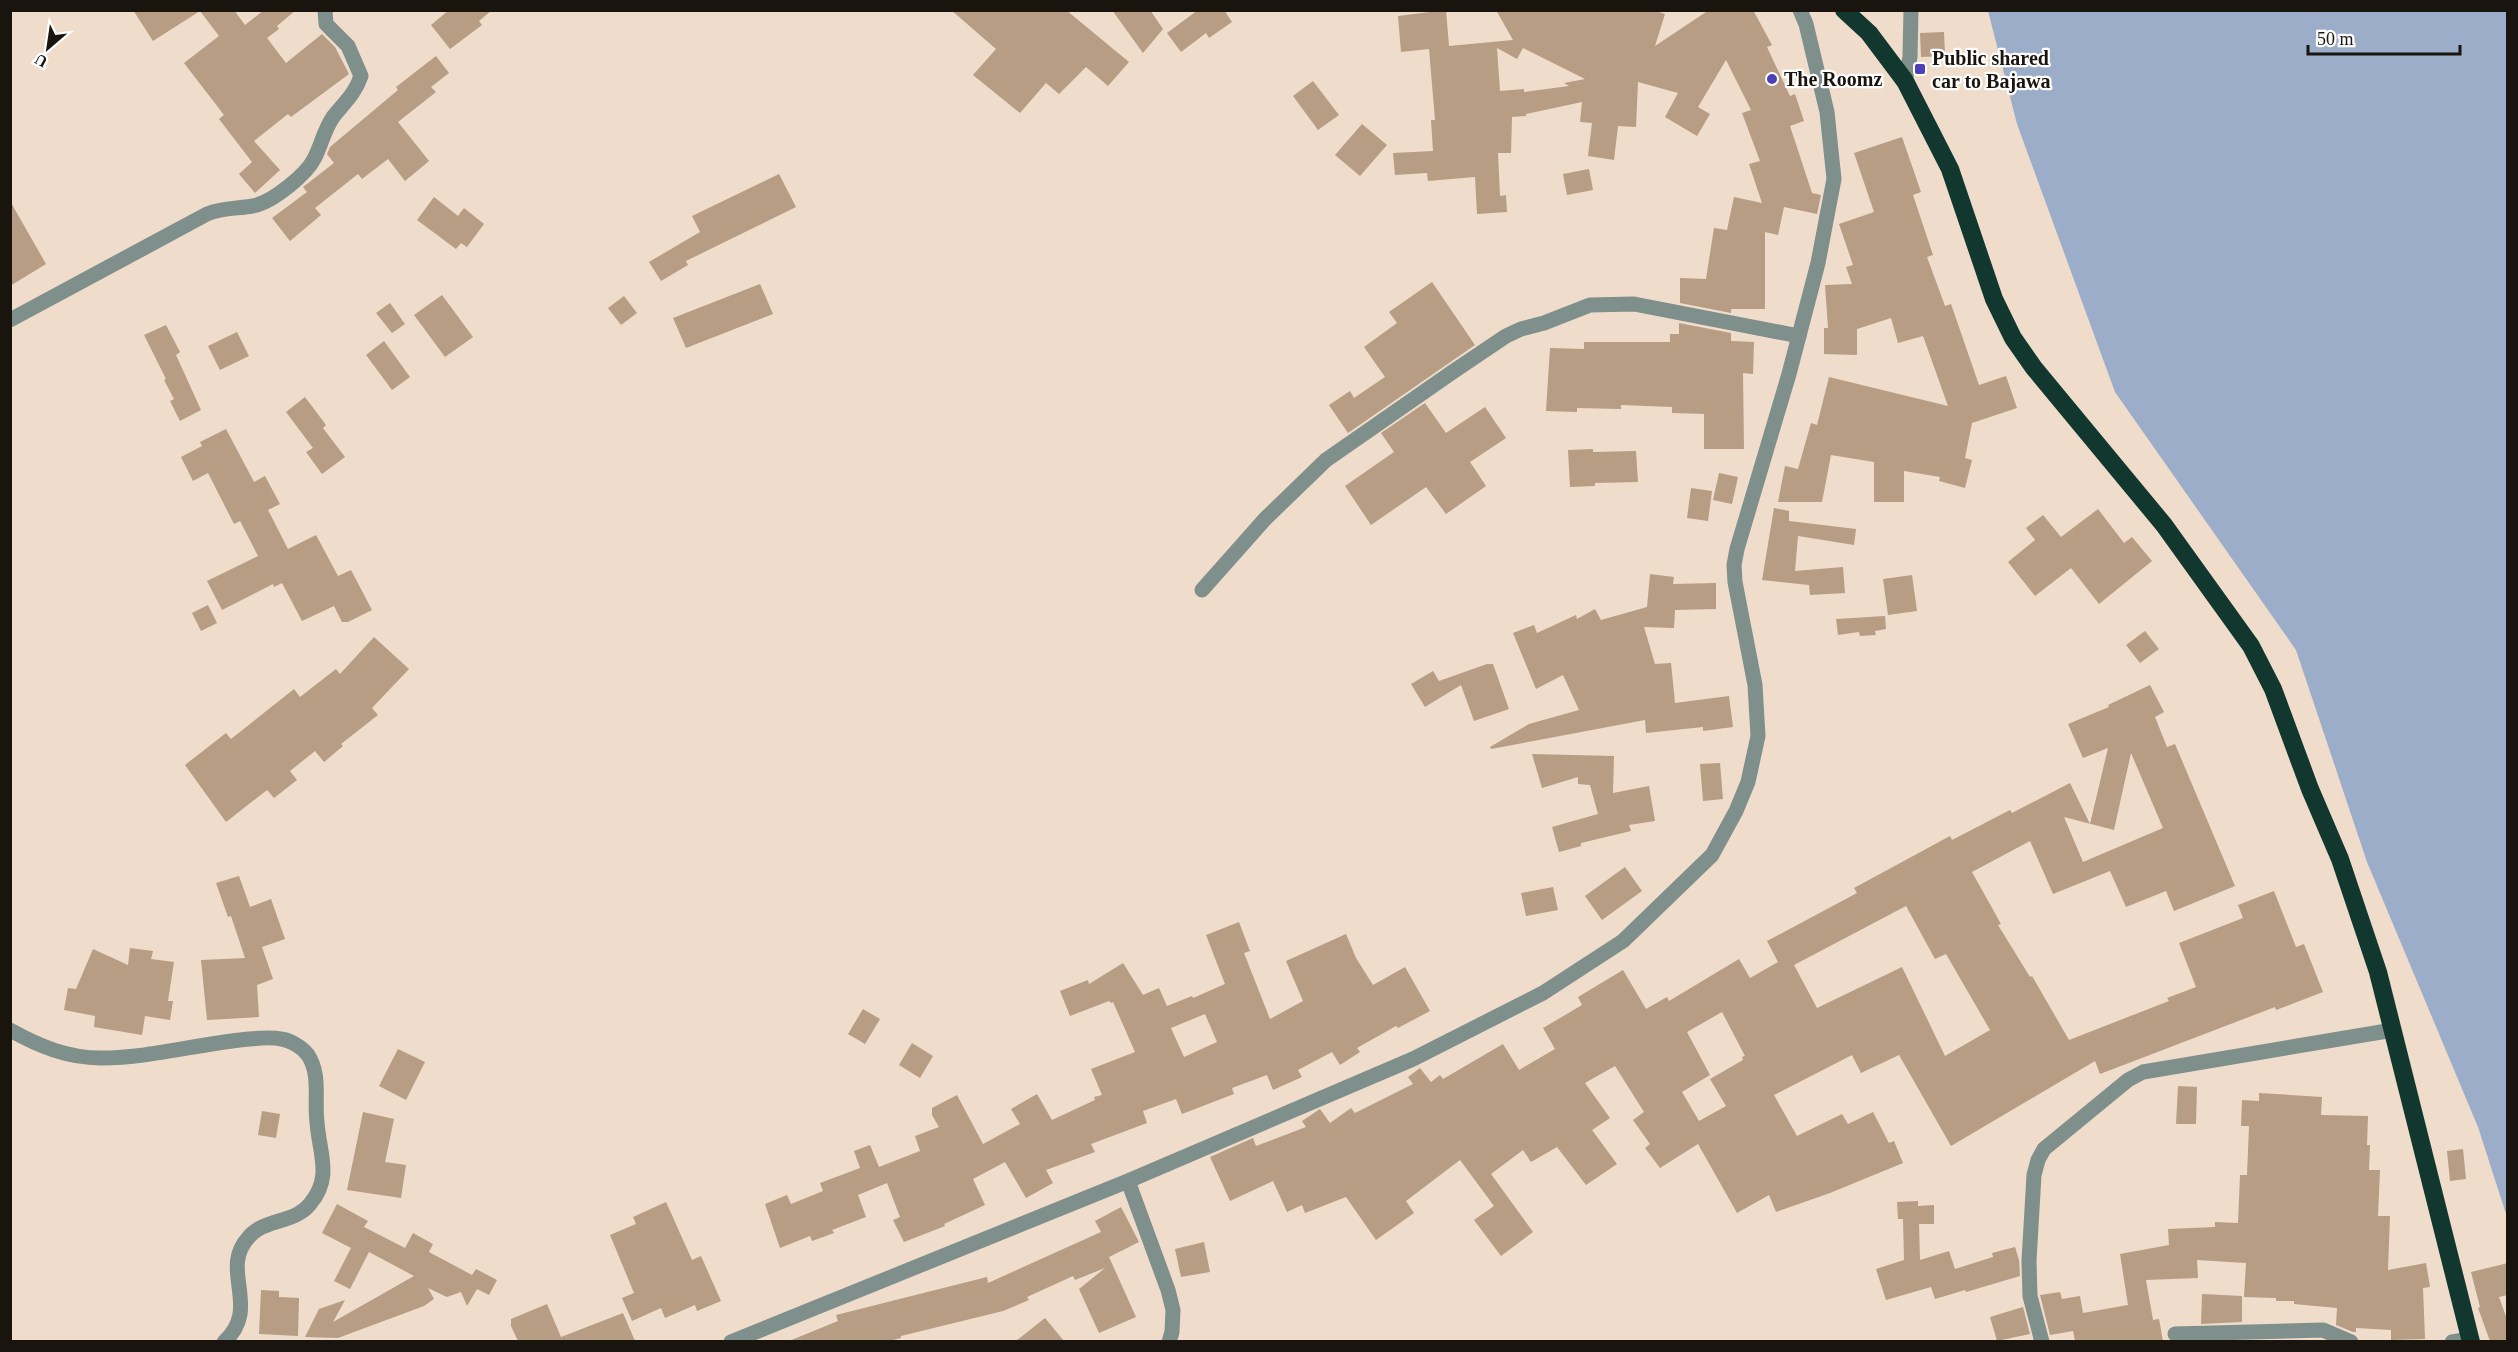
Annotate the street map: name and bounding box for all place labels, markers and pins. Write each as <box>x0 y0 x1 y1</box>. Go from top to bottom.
place label: Public shared car to Bajawa <box>1932 47 2051 93</box>
marker: Public shared car to Bajawa <box>1913 62 1927 76</box>
place label: The Roomz <box>1784 68 1882 90</box>
marker: The Roomz <box>1765 72 1779 86</box>

